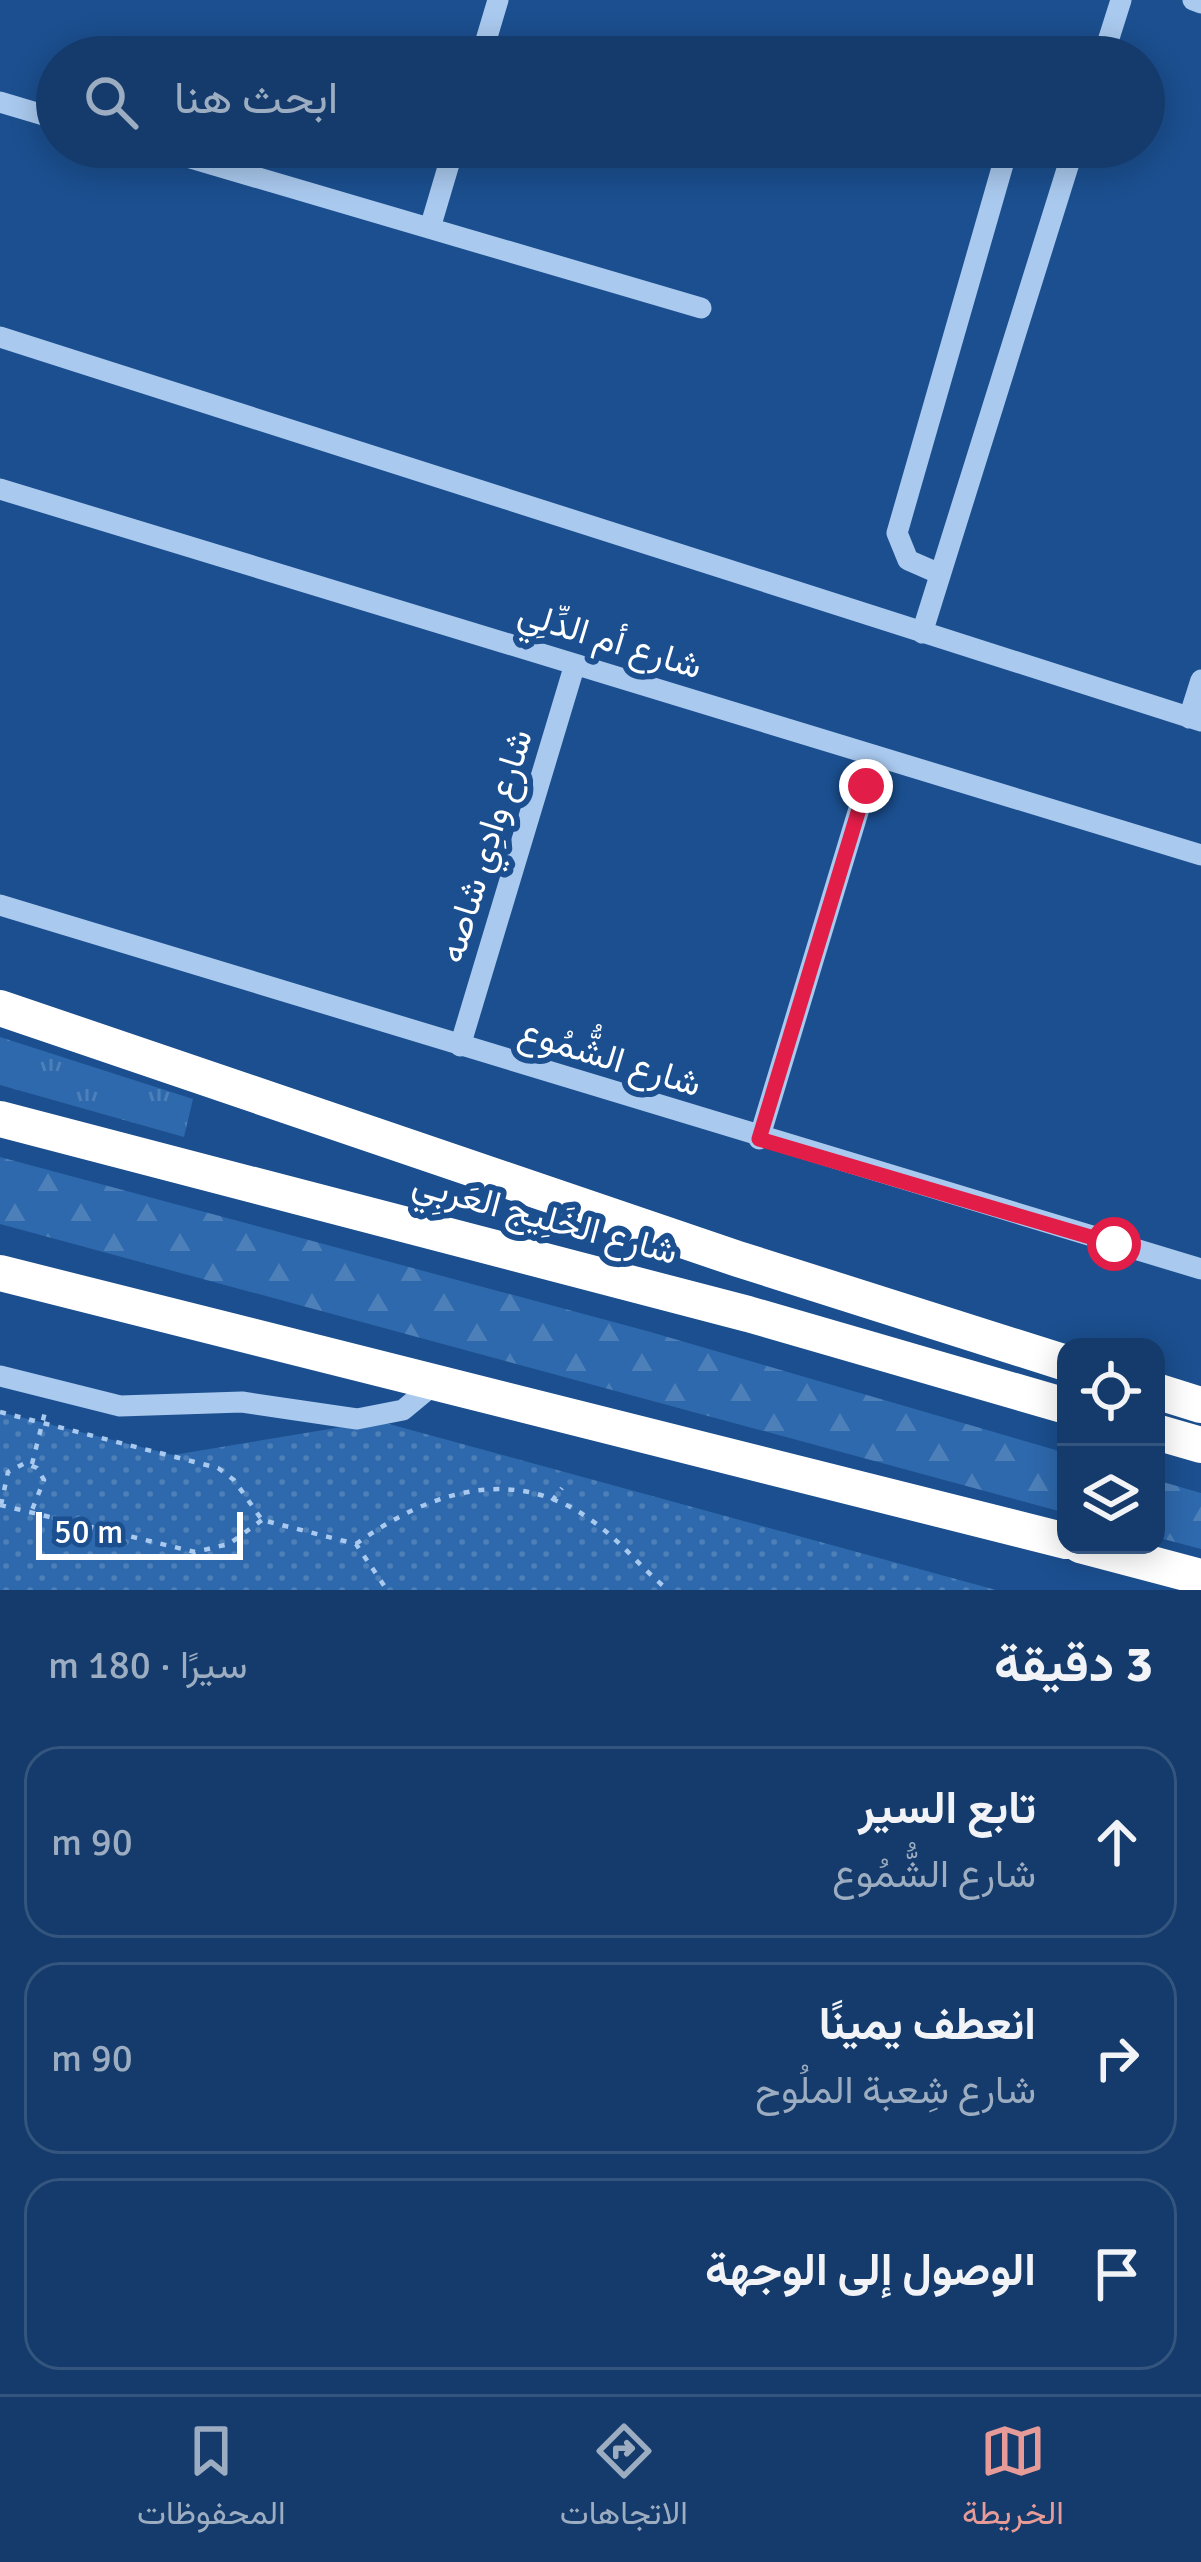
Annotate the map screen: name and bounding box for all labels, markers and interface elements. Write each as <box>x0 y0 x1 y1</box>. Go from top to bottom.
search box <box>36 36 1165 168</box>
icon: search <box>78 69 144 135</box>
text: ابحث هنا <box>174 71 338 126</box>
street label: شارع أم الدِّلِي <box>511 591 707 695</box>
street label: شارع وادِي شاصه <box>429 724 549 970</box>
route end <box>839 759 893 813</box>
street label: شارع الشُّمُوع <box>513 1002 709 1108</box>
street label: شارع الخَلِيج العَربِي <box>406 1161 682 1281</box>
route start <box>1087 1217 1141 1271</box>
map controls <box>1057 1338 1165 1554</box>
button: locate <box>1057 1338 1165 1446</box>
button: layers <box>1057 1446 1165 1554</box>
scale bar <box>36 1506 243 1559</box>
text: 50 m <box>54 1512 123 1553</box>
text: 3 دقيقة <box>994 1633 1153 1696</box>
text: سيرًا · 180 m <box>48 1641 248 1689</box>
text: تابع السير <box>858 1781 1036 1836</box>
icon: ahead <box>1084 1809 1150 1875</box>
text: 90 m <box>51 1818 133 1866</box>
text: شارع الشُّمُوع <box>832 1850 1036 1898</box>
text: انعطف يمينًا <box>819 1997 1036 2052</box>
icon: right <box>1084 2025 1150 2091</box>
text: 90 m <box>51 2034 133 2082</box>
text: شارع شِعبة الملُوح <box>755 2066 1036 2114</box>
icon: arrive <box>1084 2241 1150 2307</box>
text: الوصول إلى الوجهة <box>705 2243 1036 2298</box>
tab: المحفوظات <box>137 2418 286 2542</box>
tab: الاتجاهات <box>560 2418 688 2542</box>
tab: الخريطة <box>962 2418 1064 2542</box>

